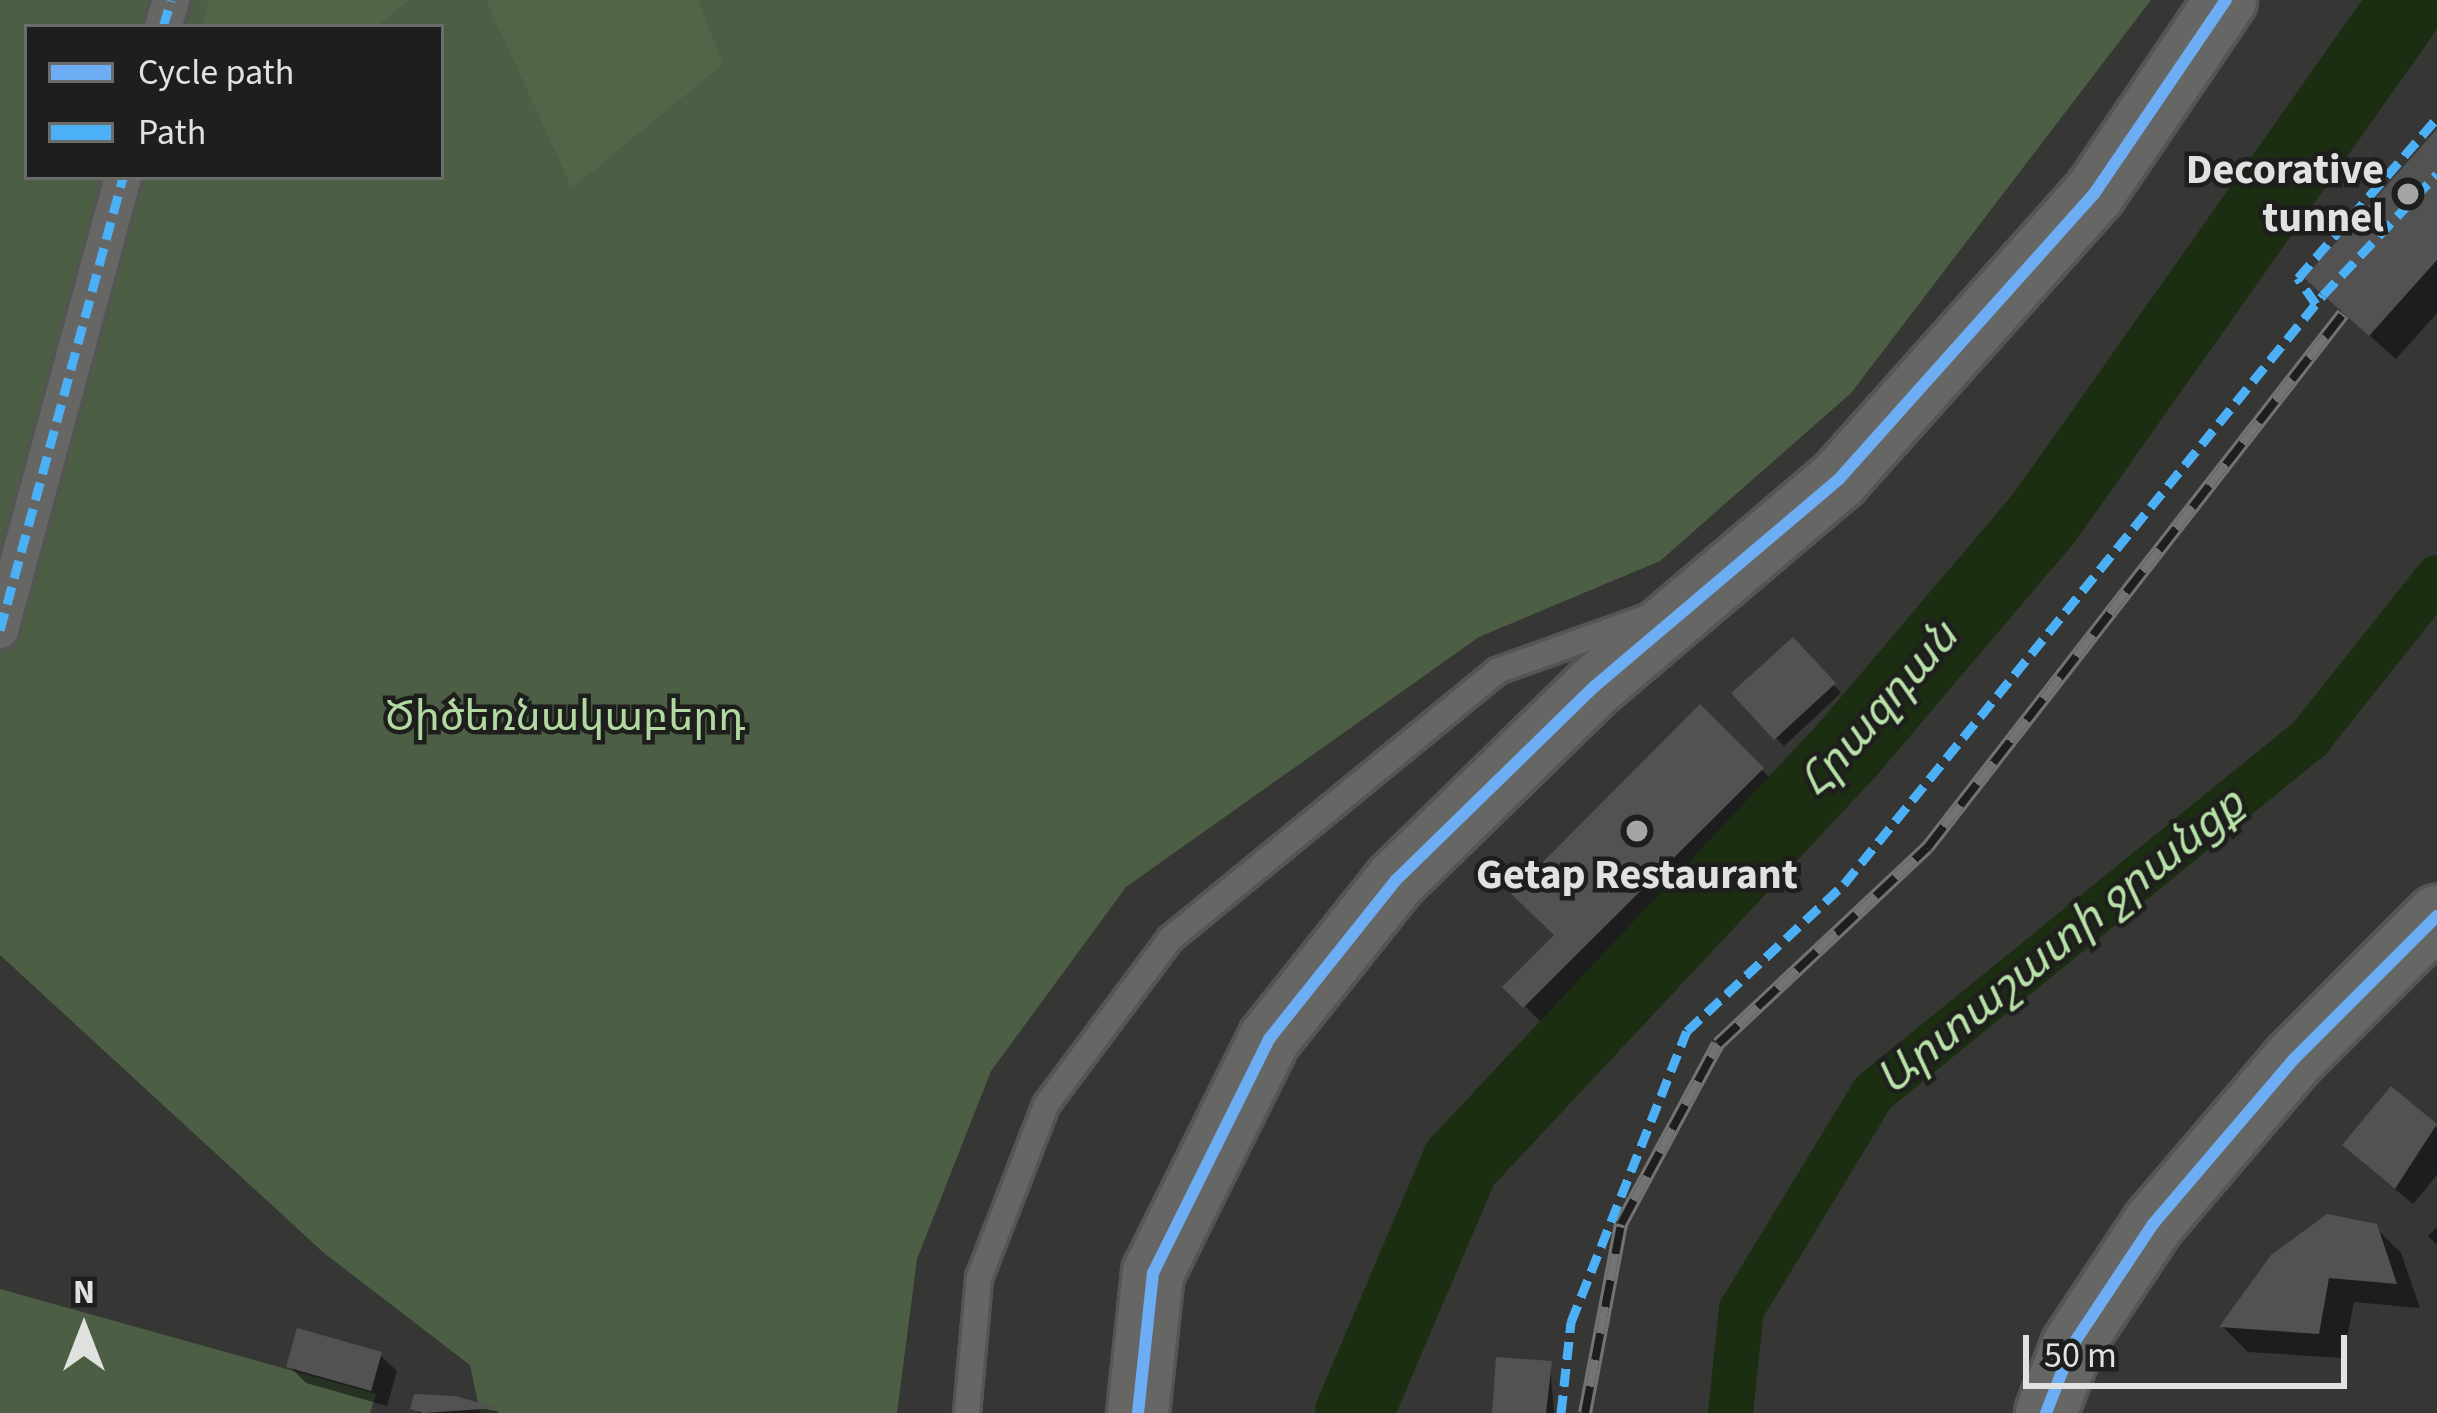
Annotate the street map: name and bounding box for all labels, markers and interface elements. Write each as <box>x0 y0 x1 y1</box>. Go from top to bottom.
legend <box>24 24 444 180</box>
text: Cycle path <box>138 47 294 98</box>
text: Path <box>138 107 206 158</box>
place label: Decorative tunnel <box>2186 145 2384 243</box>
marker: Decorative tunnel <box>2395 181 2421 207</box>
water label: Հրազդան <box>1788 611 1970 809</box>
park label: Ծիծեռնակաբերդ <box>385 692 745 742</box>
water label: Արտաշատի ջրանցք <box>1866 777 2256 1107</box>
marker: Getap Restaurant <box>1624 818 1650 844</box>
place label: Getap Restaurant <box>1476 850 1798 900</box>
north arrow <box>24 1269 144 1389</box>
text: N <box>73 1269 95 1316</box>
scale bar <box>2029 1311 2353 1385</box>
text: 50 m <box>2044 1330 2117 1381</box>

